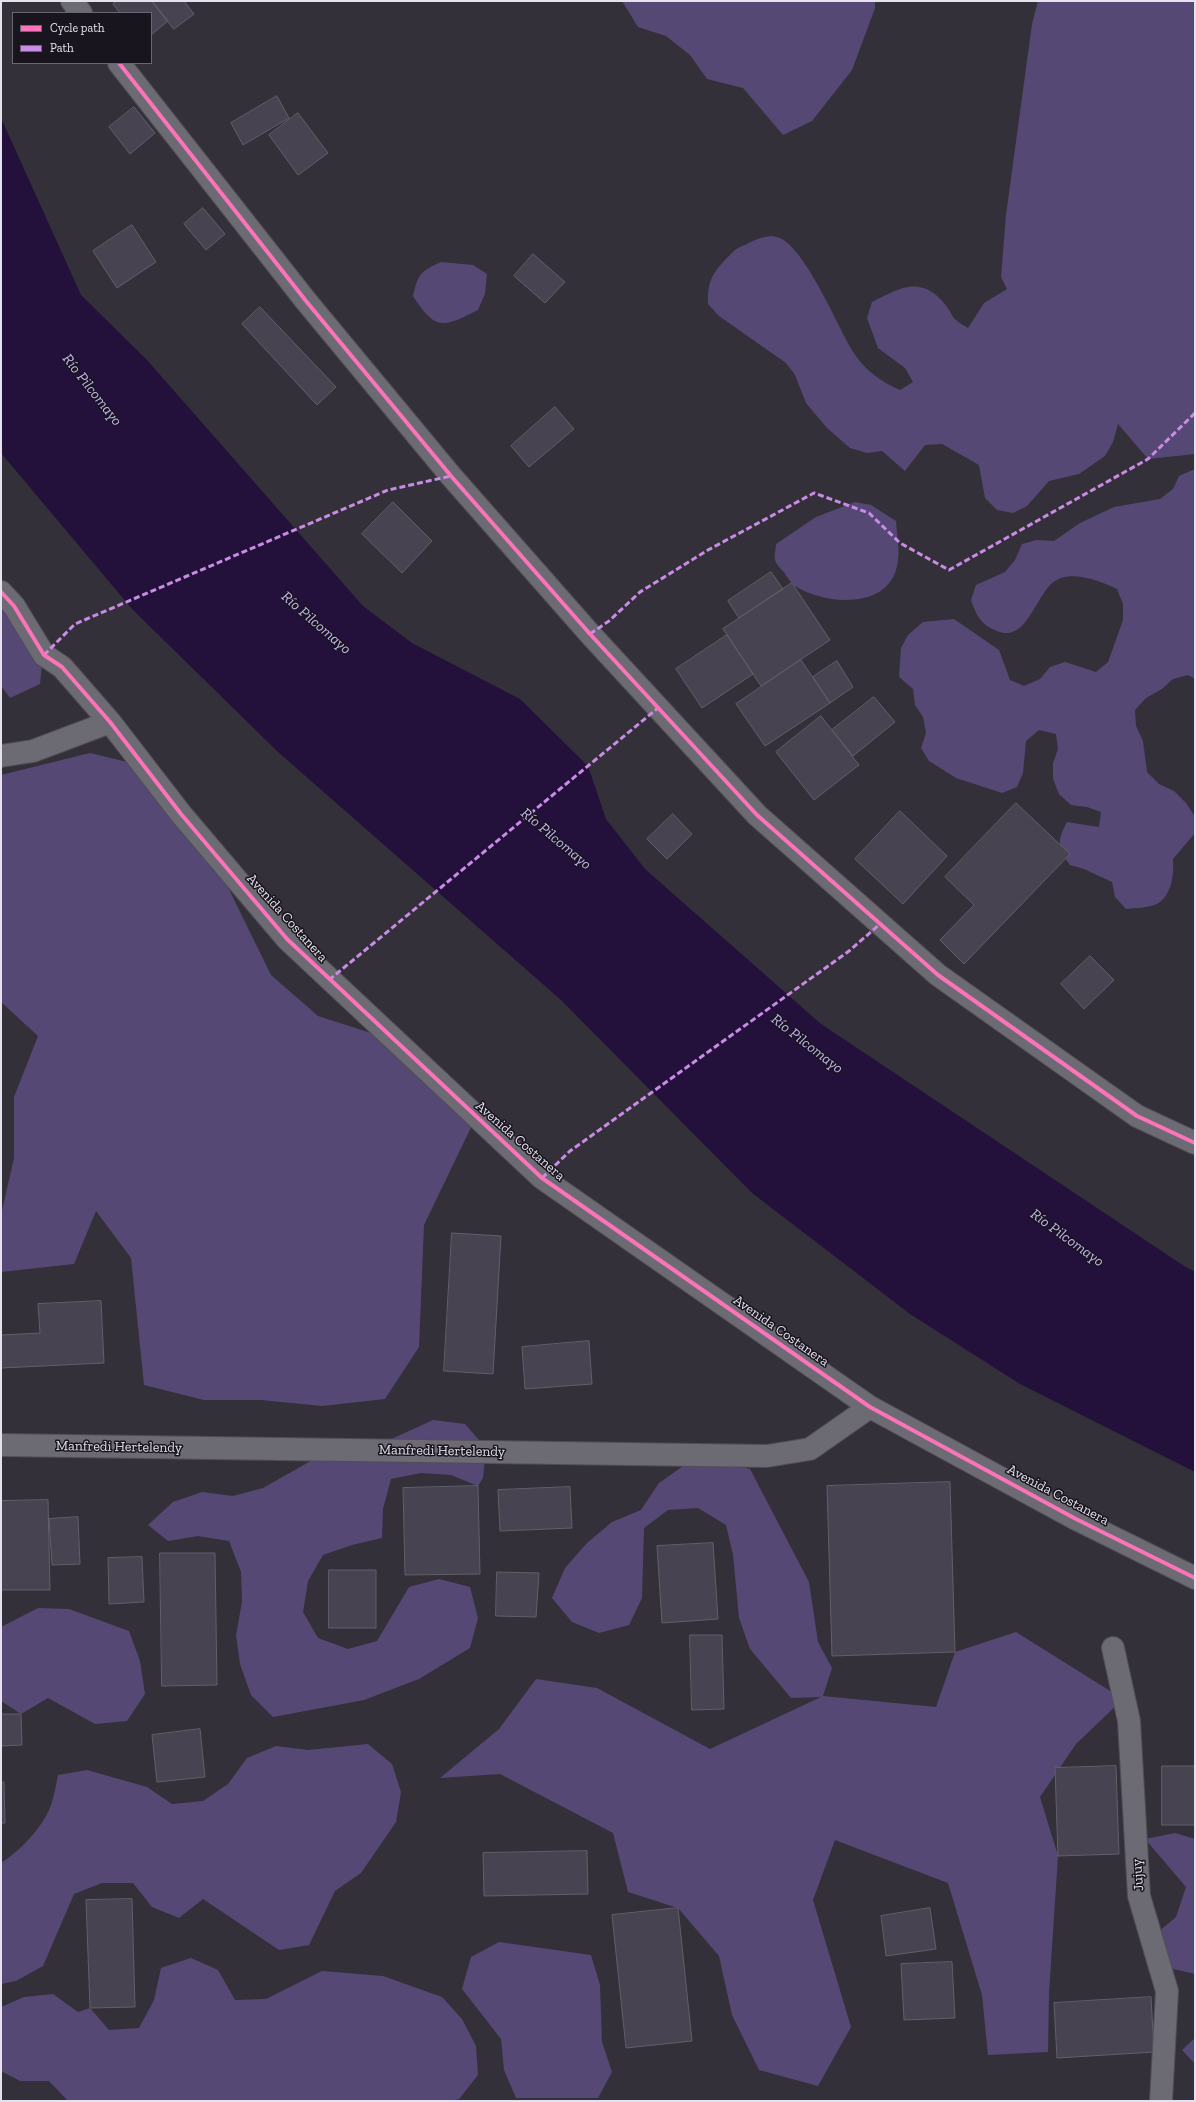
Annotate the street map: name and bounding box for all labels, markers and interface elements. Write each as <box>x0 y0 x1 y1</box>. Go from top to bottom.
legend <box>12 12 152 64</box>
text: Cycle path <box>50 21 104 35</box>
text: Path <box>50 41 74 55</box>
water label: Río Pilcomayo <box>58 350 126 430</box>
water label: Río Pilcomayo <box>277 588 355 658</box>
water label: Río Pilcomayo <box>517 804 595 874</box>
street label: Avenida Costanera <box>243 870 331 966</box>
water label: Río Pilcomayo <box>767 1010 847 1078</box>
street label: Avenida Costanera <box>472 1098 568 1184</box>
water label: Río Pilcomayo <box>1027 1205 1107 1271</box>
street label: Avenida Costanera <box>730 1292 832 1370</box>
street label: Manfredi Hertelendy <box>56 1437 182 1457</box>
street label: Manfredi Hertelendy <box>379 1441 505 1461</box>
street label: Avenida Costanera <box>1004 1461 1112 1529</box>
street label: Jujuy <box>1128 1858 1148 1892</box>

